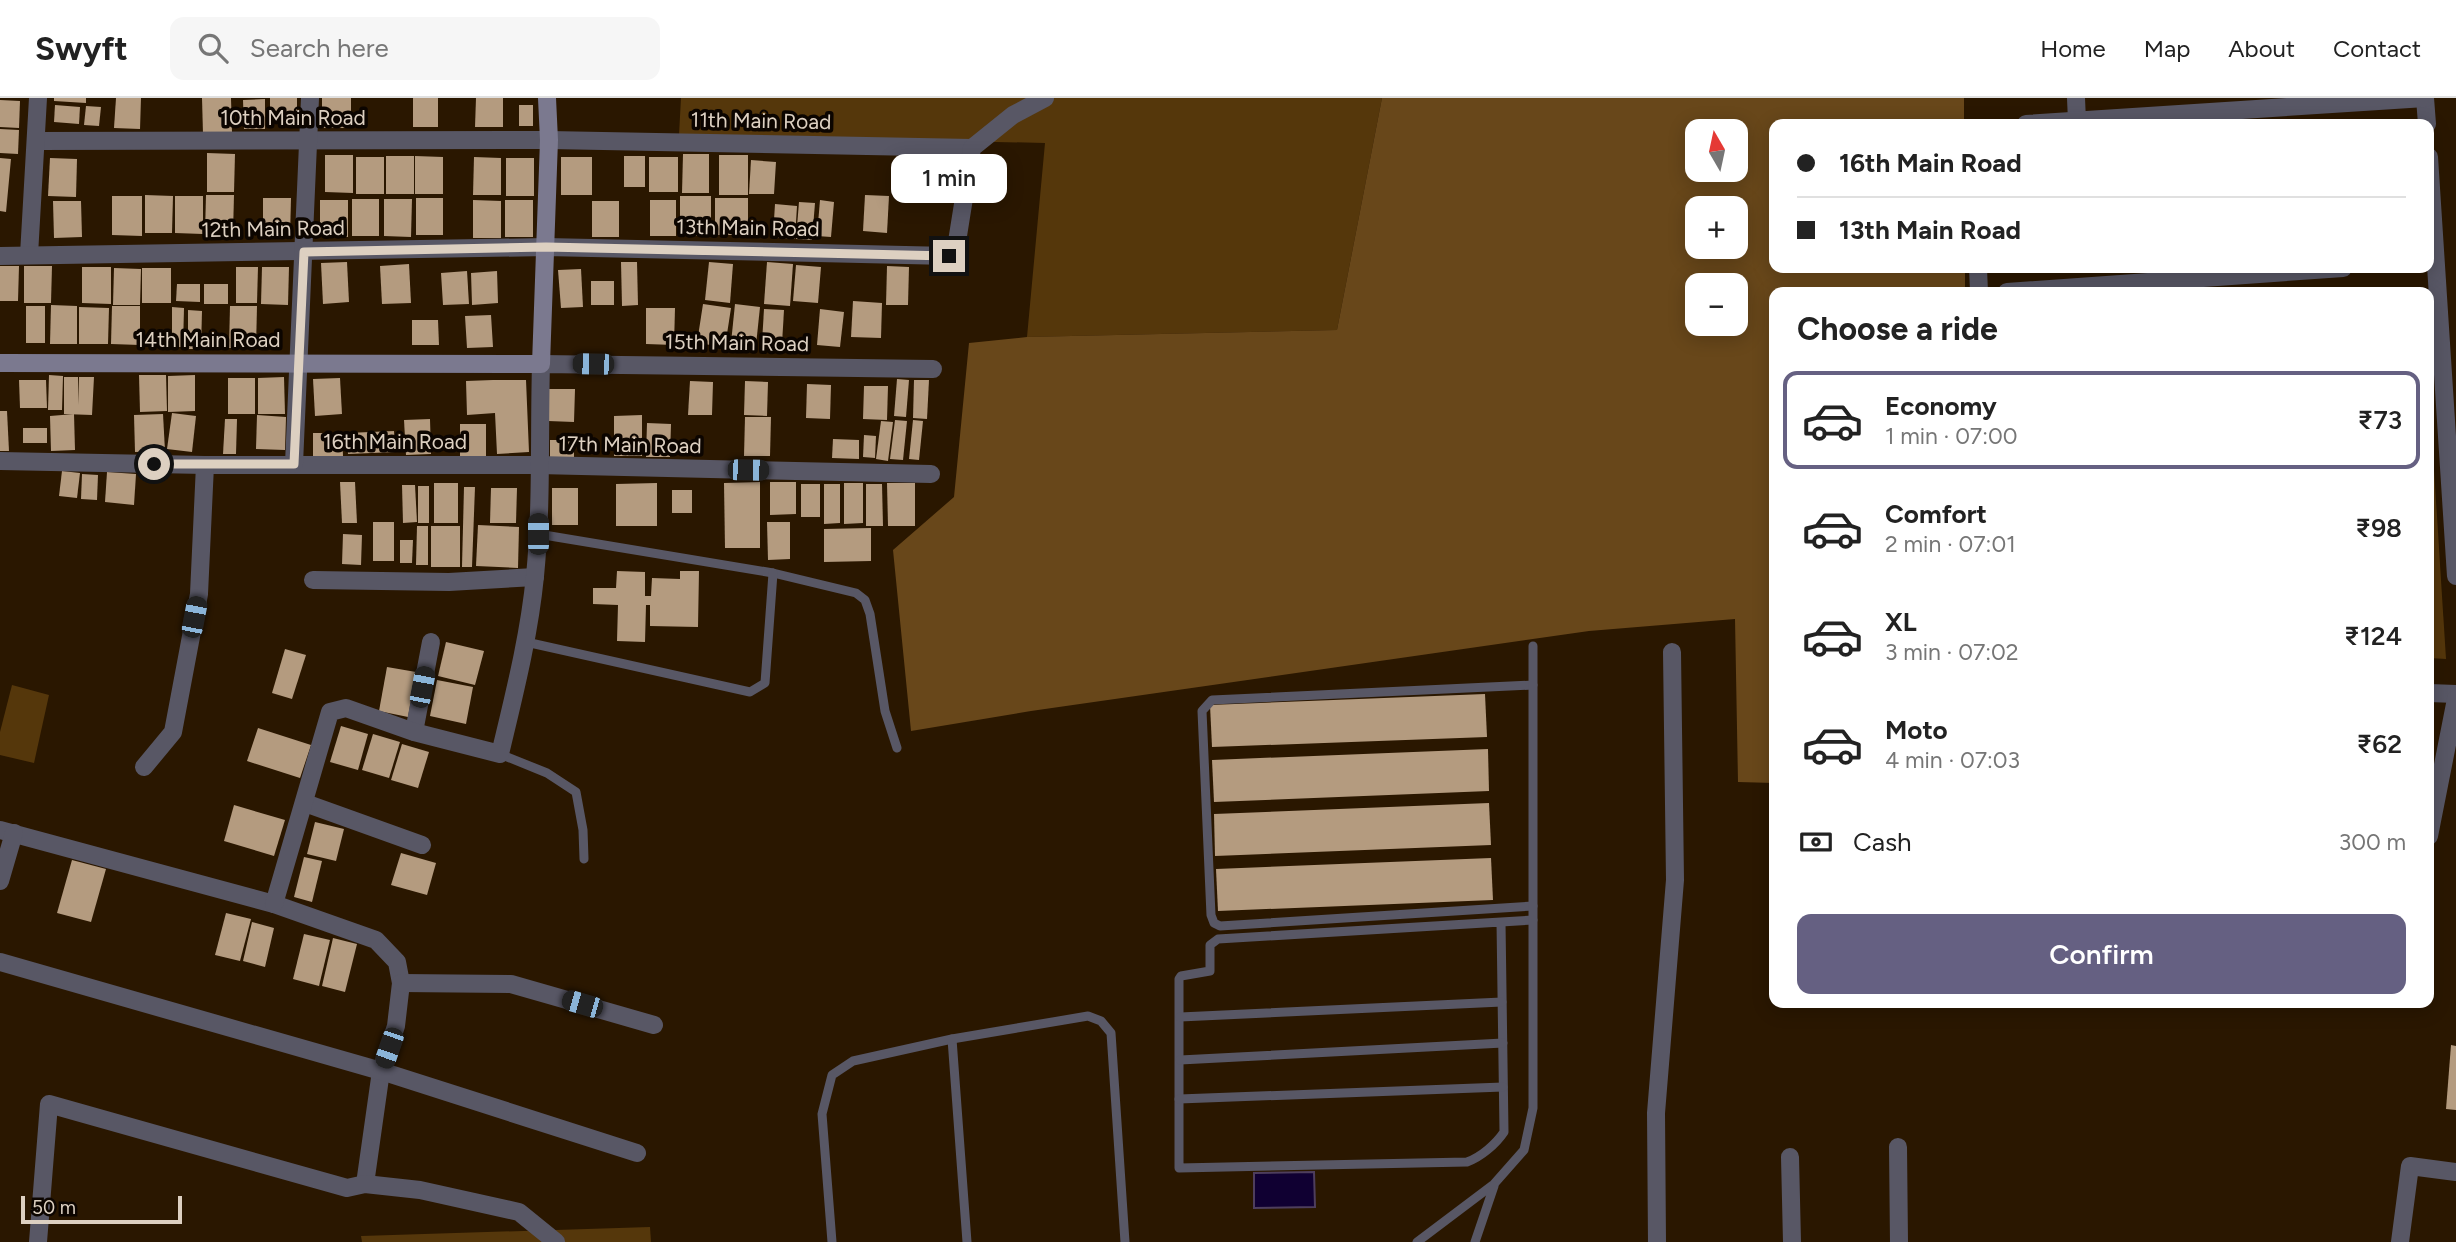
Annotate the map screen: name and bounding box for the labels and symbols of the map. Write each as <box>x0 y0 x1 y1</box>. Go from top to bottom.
street label: 10th Main Road <box>220 105 366 130</box>
street label: 11th Main Road <box>690 107 832 134</box>
north arrow <box>1685 119 1748 182</box>
callout: 1 min <box>891 155 1007 204</box>
street label: 13th Main Road <box>676 214 820 241</box>
street label: 12th Main Road <box>201 215 345 242</box>
route end <box>933 240 965 272</box>
street label: 14th Main Road <box>135 327 281 352</box>
street label: 15th Main Road <box>665 329 809 356</box>
car <box>572 353 615 375</box>
street label: 16th Main Road <box>323 429 467 454</box>
street label: 17th Main Road <box>558 431 702 458</box>
route start <box>138 448 170 480</box>
car <box>727 459 770 481</box>
car <box>528 513 549 555</box>
car <box>180 594 209 640</box>
car <box>408 664 437 710</box>
car <box>559 988 606 1020</box>
car <box>373 1025 406 1071</box>
scale bar <box>21 1193 182 1225</box>

